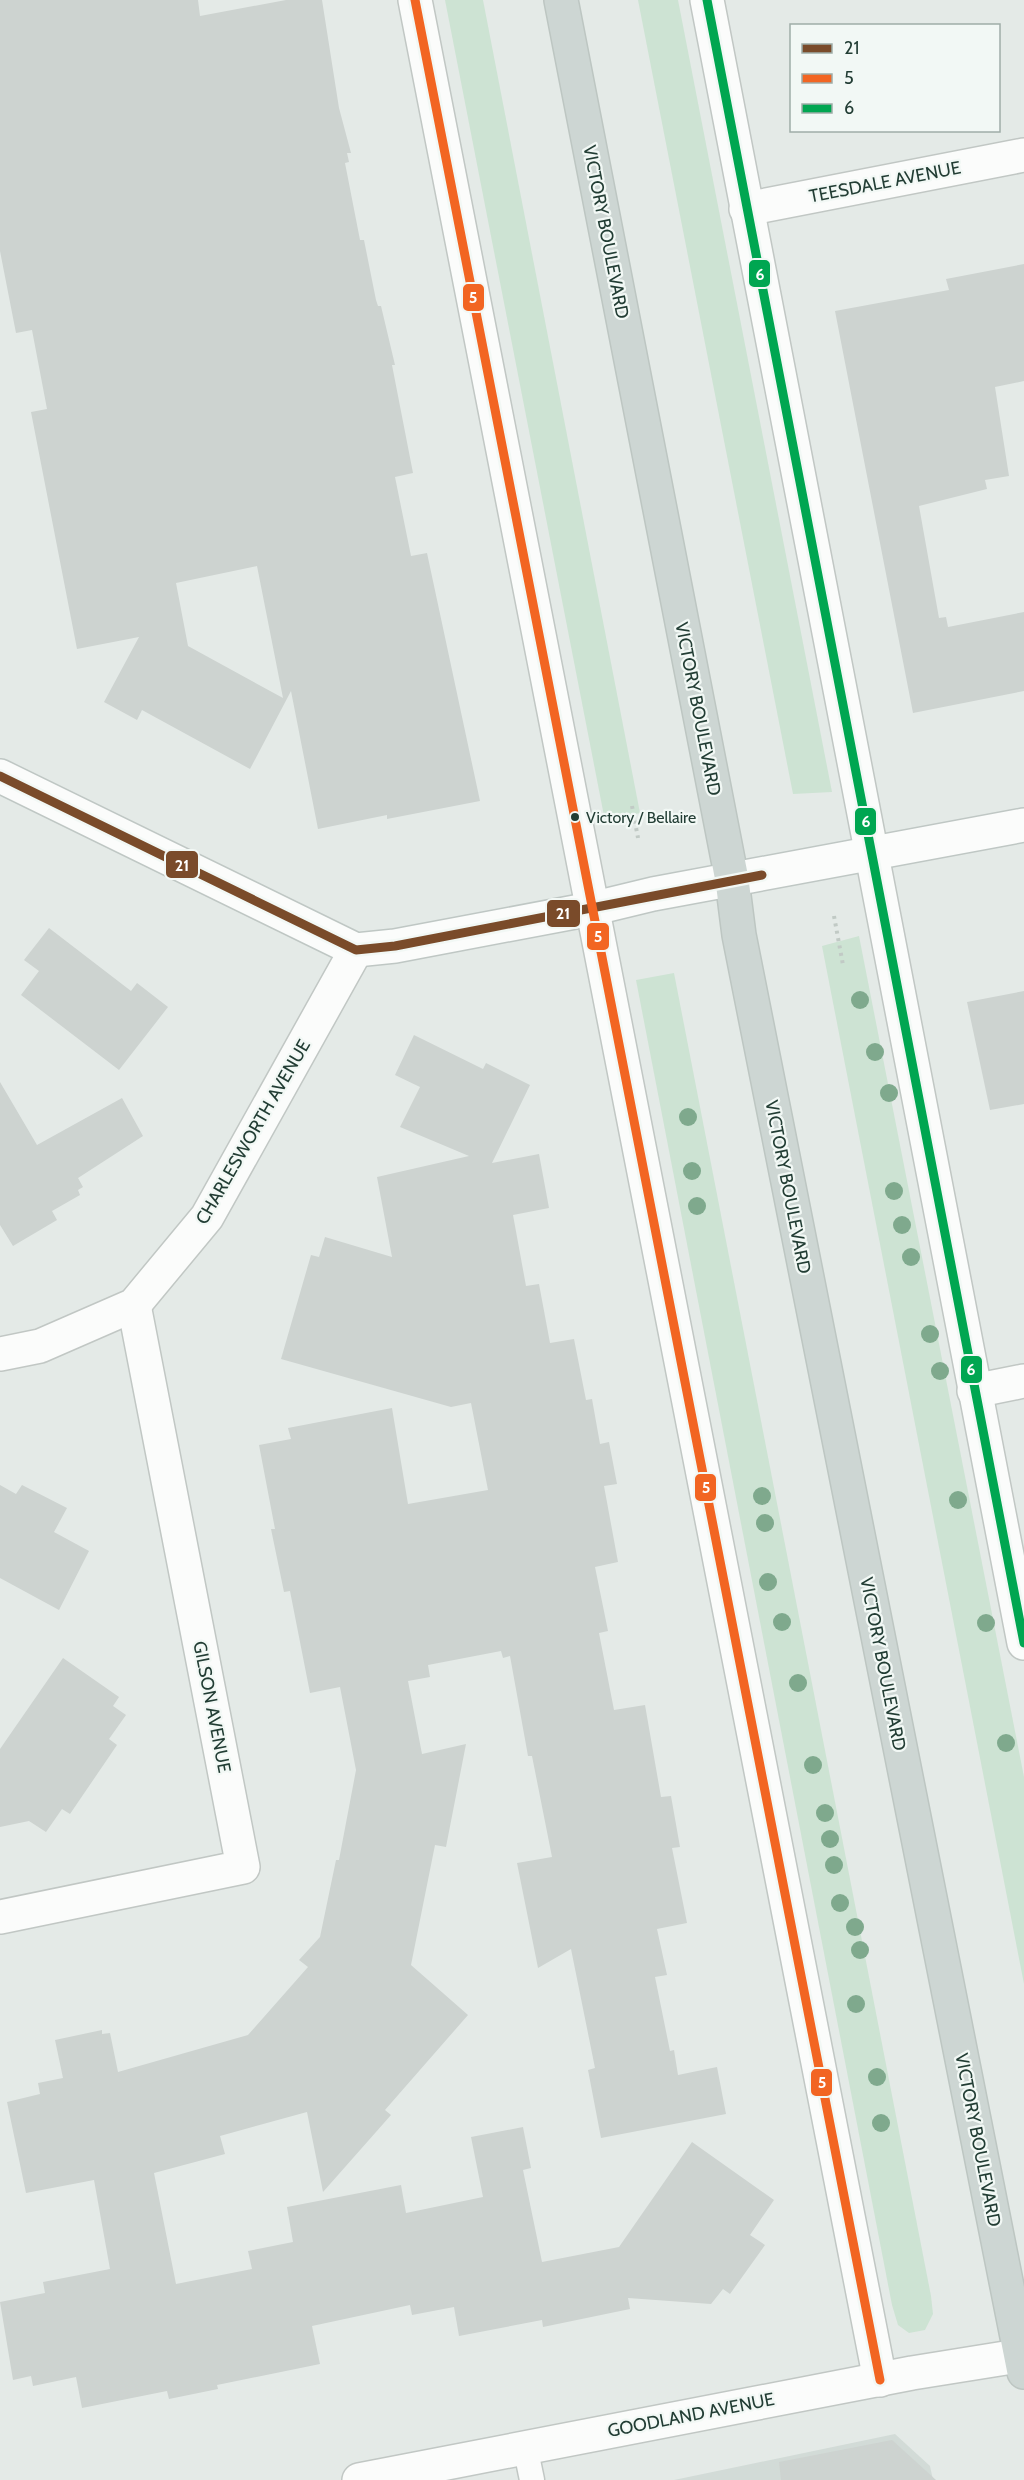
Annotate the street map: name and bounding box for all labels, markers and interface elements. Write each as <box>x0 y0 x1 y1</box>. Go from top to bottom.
legend <box>790 24 1000 132</box>
text: 21 <box>844 37 859 59</box>
text: 5 <box>844 67 854 89</box>
text: 6 <box>844 97 854 119</box>
street label: VICTORY BOULEVARD <box>578 143 634 321</box>
street label: TEESDALE AVENUE <box>807 157 963 207</box>
line badge: 6 <box>748 259 771 288</box>
text: 6 <box>756 265 765 284</box>
line badge: 5 <box>462 283 485 312</box>
text: 5 <box>469 288 477 307</box>
street label: VICTORY BOULEVARD <box>670 620 726 798</box>
line badge: 6 <box>854 807 877 836</box>
place label: Victory / Bellaire <box>586 808 696 827</box>
marker: Victory / Bellaire <box>569 811 581 823</box>
text: 6 <box>862 812 871 831</box>
line badge: 21 <box>165 850 199 879</box>
text: 21 <box>175 856 189 875</box>
line badge: 21 <box>546 899 581 928</box>
text: 21 <box>556 904 570 923</box>
line badge: 5 <box>586 922 610 951</box>
text: 5 <box>594 927 602 946</box>
street label: CHARLESWORTH AVENUE <box>191 1036 315 1228</box>
street label: VICTORY BOULEVARD <box>760 1098 816 1276</box>
line badge: 6 <box>960 1355 983 1384</box>
text: 6 <box>967 1360 976 1379</box>
line badge: 5 <box>694 1473 717 1502</box>
text: 5 <box>702 1478 710 1497</box>
street label: VICTORY BOULEVARD <box>855 1575 911 1753</box>
street label: GILSON AVENUE <box>188 1639 236 1775</box>
street label: VICTORY BOULEVARD <box>950 2051 1006 2229</box>
line badge: 5 <box>810 2068 833 2097</box>
text: 5 <box>818 2073 826 2092</box>
street label: GOODLAND AVENUE <box>606 2388 776 2442</box>

